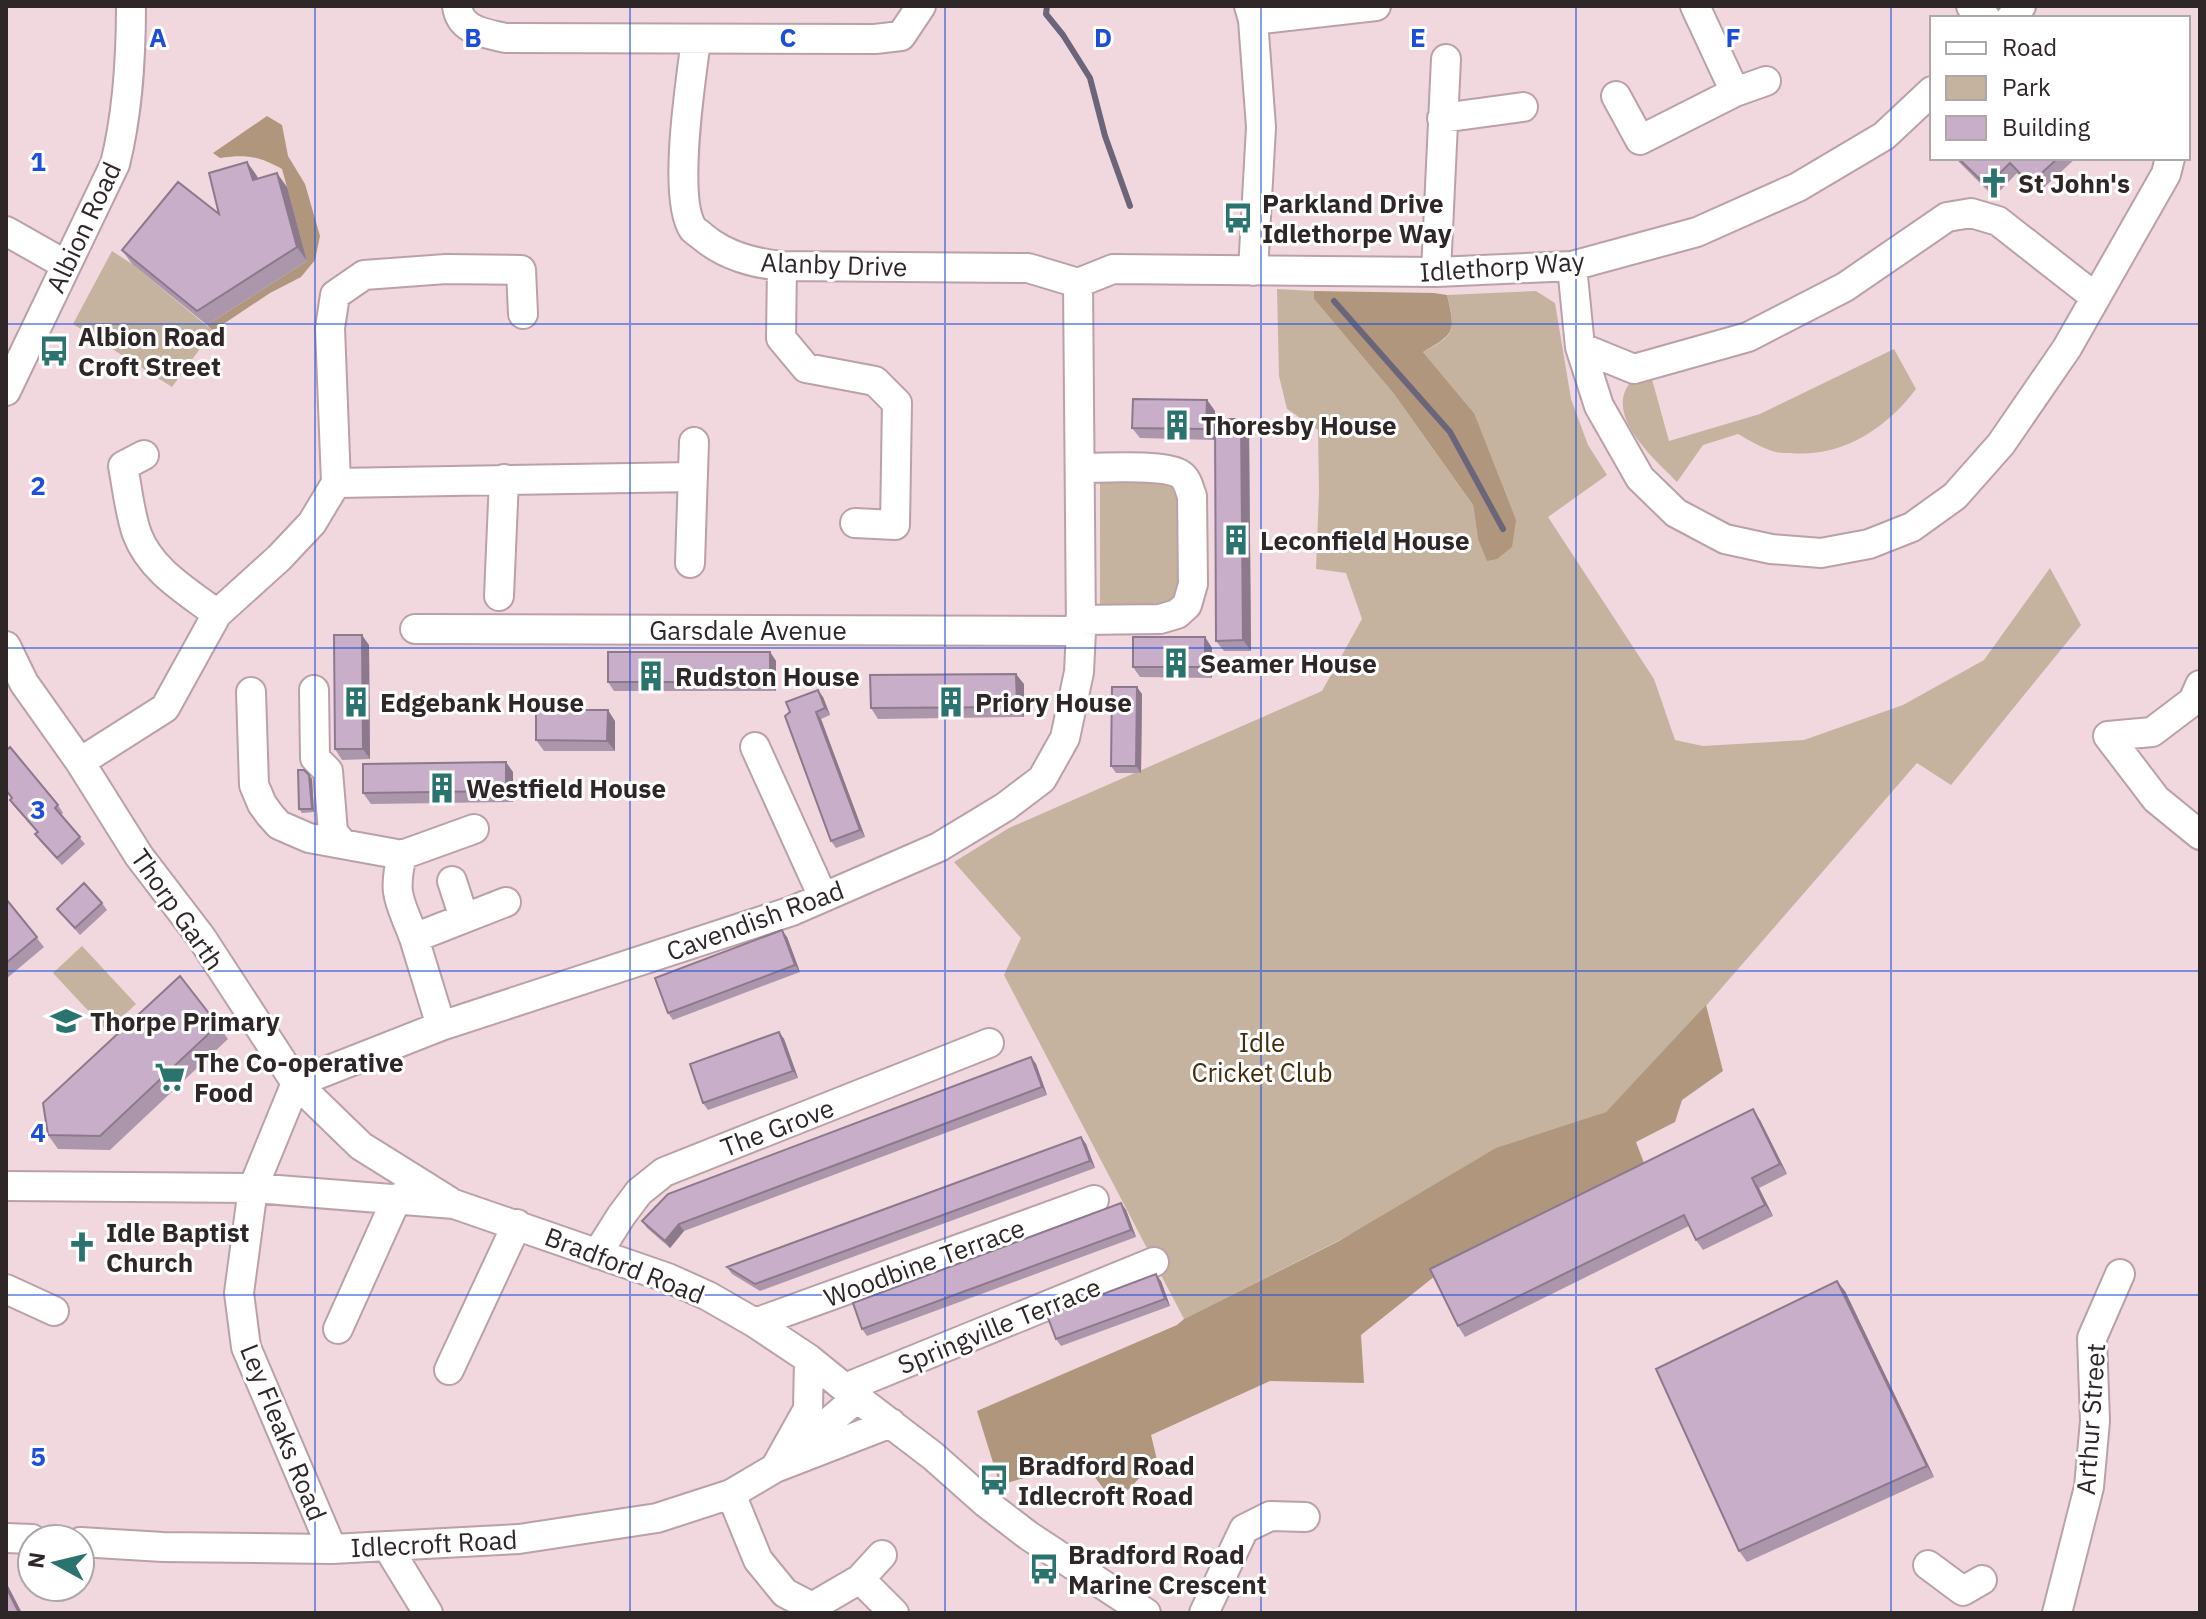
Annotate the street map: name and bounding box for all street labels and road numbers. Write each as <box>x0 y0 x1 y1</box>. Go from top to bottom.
street label: Albion Road <box>38 156 128 298</box>
street label: Idlethorp Way <box>1418 243 1586 289</box>
street label: Alanby Drive <box>760 244 908 284</box>
street label: Garsdale Avenue <box>649 613 847 647</box>
street label: Thorp Garth <box>124 842 232 976</box>
street label: Cavendish Road <box>662 872 848 968</box>
street label: The Grove <box>715 1090 839 1164</box>
street label: Woodbine Terrace <box>819 1210 1029 1314</box>
street label: Bradford Road <box>540 1219 710 1311</box>
street label: Springville Terrace <box>893 1269 1105 1381</box>
street label: Ley Fleaks Road <box>233 1339 335 1525</box>
street label: Arthur Street <box>2068 1342 2112 1496</box>
street label: Idlecroft Road <box>350 1522 518 1564</box>

